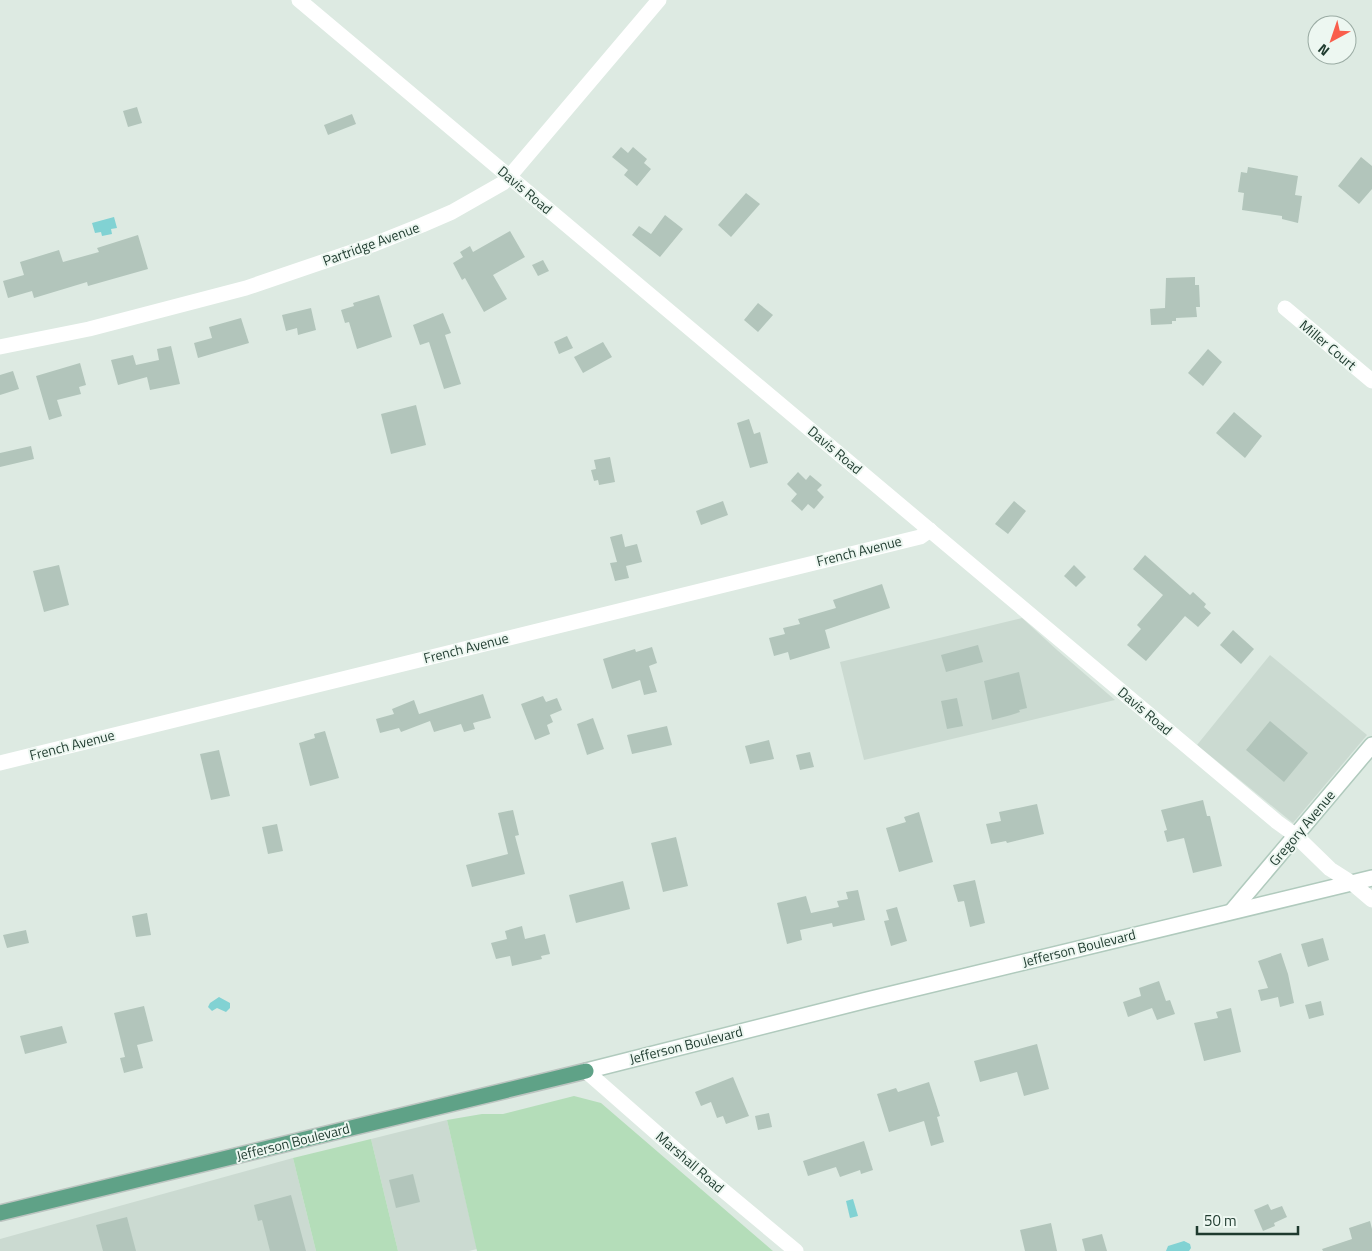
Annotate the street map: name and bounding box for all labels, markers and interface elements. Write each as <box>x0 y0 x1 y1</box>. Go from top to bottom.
north arrow <box>1307 15 1357 65</box>
text: N <box>1313 39 1334 62</box>
street label: Davis Road <box>493 160 557 219</box>
street label: Partridge Avenue <box>320 216 422 271</box>
street label: Miller Court <box>1295 315 1361 375</box>
street label: Davis Road <box>803 420 867 479</box>
street label: French Avenue <box>814 530 904 571</box>
street label: French Avenue <box>421 627 511 668</box>
street label: Davis Road <box>1113 681 1177 740</box>
street label: French Avenue <box>27 724 117 765</box>
street label: Gregory Avenue <box>1264 785 1340 870</box>
street label: Jefferson Boulevard <box>1020 923 1138 972</box>
street label: Jefferson Boulevard <box>627 1020 745 1069</box>
street label: Jefferson Boulevard <box>234 1117 352 1166</box>
street label: Marshall Road <box>652 1126 729 1197</box>
scale bar <box>1197 1204 1298 1236</box>
text: 50 m <box>1204 1209 1237 1232</box>

